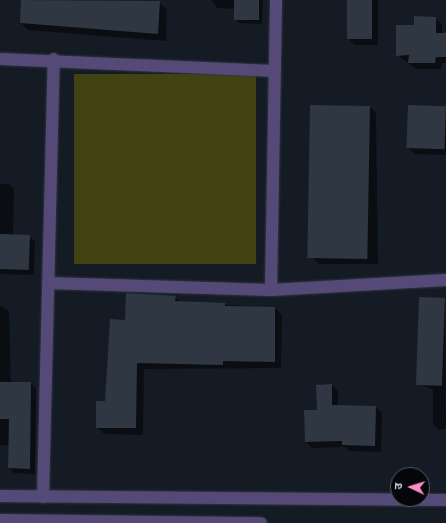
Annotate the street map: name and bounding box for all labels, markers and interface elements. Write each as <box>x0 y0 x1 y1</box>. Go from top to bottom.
north arrow <box>390 467 430 507</box>
text: उ <box>392 483 406 490</box>

